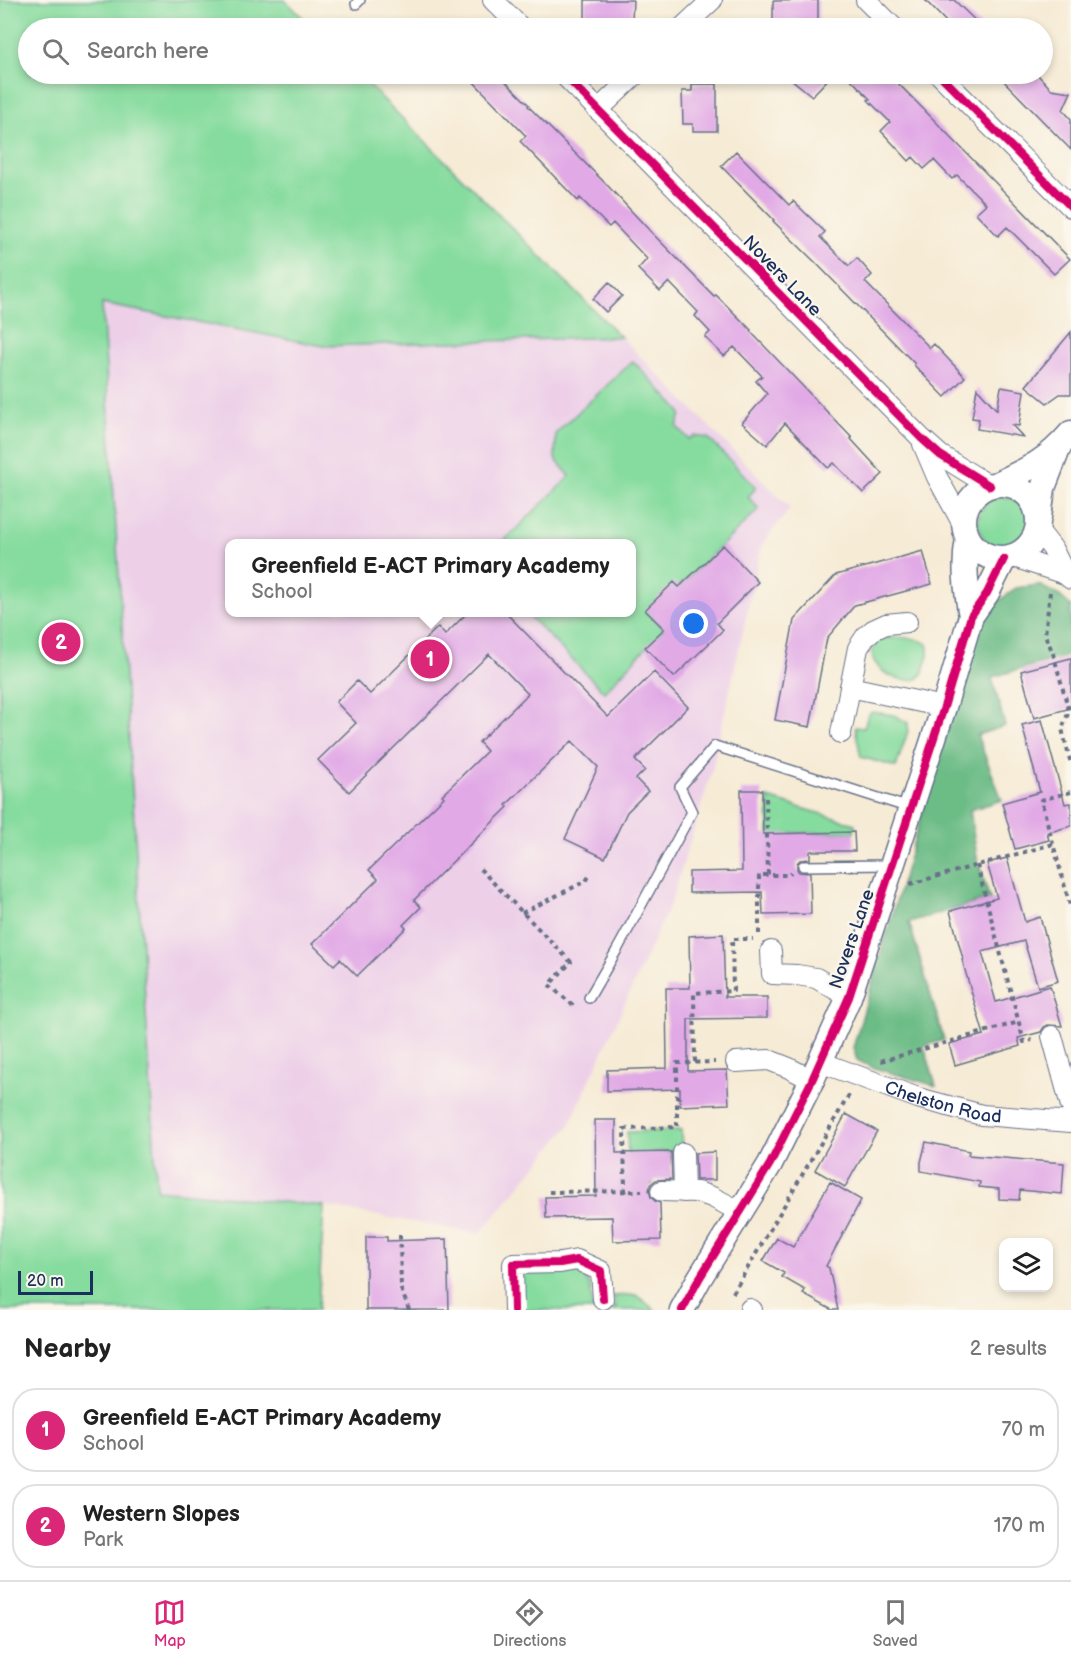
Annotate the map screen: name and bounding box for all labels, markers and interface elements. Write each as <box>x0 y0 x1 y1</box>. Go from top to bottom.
search box <box>18 18 1053 84</box>
icon: search <box>39 35 72 68</box>
text: Search here <box>87 38 209 65</box>
street label: Novers Lane <box>738 231 826 321</box>
popup <box>225 539 636 617</box>
text: Greenfield E-ACT Primary Academy <box>251 553 610 580</box>
text: School <box>251 580 312 604</box>
your location <box>679 609 708 638</box>
pin: 2 <box>42 620 80 664</box>
pin: 1 <box>410 636 450 682</box>
street label: Novers Lane <box>825 886 879 992</box>
street label: Chelston Road <box>882 1076 1002 1127</box>
map controls <box>999 1238 1053 1292</box>
button: layers <box>999 1238 1053 1292</box>
scale bar <box>18 1268 93 1296</box>
text: 20 m <box>27 1272 63 1291</box>
text: Nearby <box>24 1334 111 1365</box>
text: 2 results <box>970 1337 1047 1361</box>
text: Greenfield E-ACT Primary Academy <box>83 1405 441 1432</box>
text: 1 <box>41 1418 50 1442</box>
text: 70 m <box>1001 1418 1045 1442</box>
text: School <box>83 1432 144 1456</box>
text: Western Slopes <box>83 1501 240 1528</box>
text: 2 <box>40 1514 51 1538</box>
text: 170 m <box>994 1514 1045 1538</box>
text: Park <box>83 1528 123 1552</box>
tab: Map <box>153 1596 186 1651</box>
tab: Directions <box>493 1596 566 1651</box>
tab: Saved <box>873 1596 918 1651</box>

